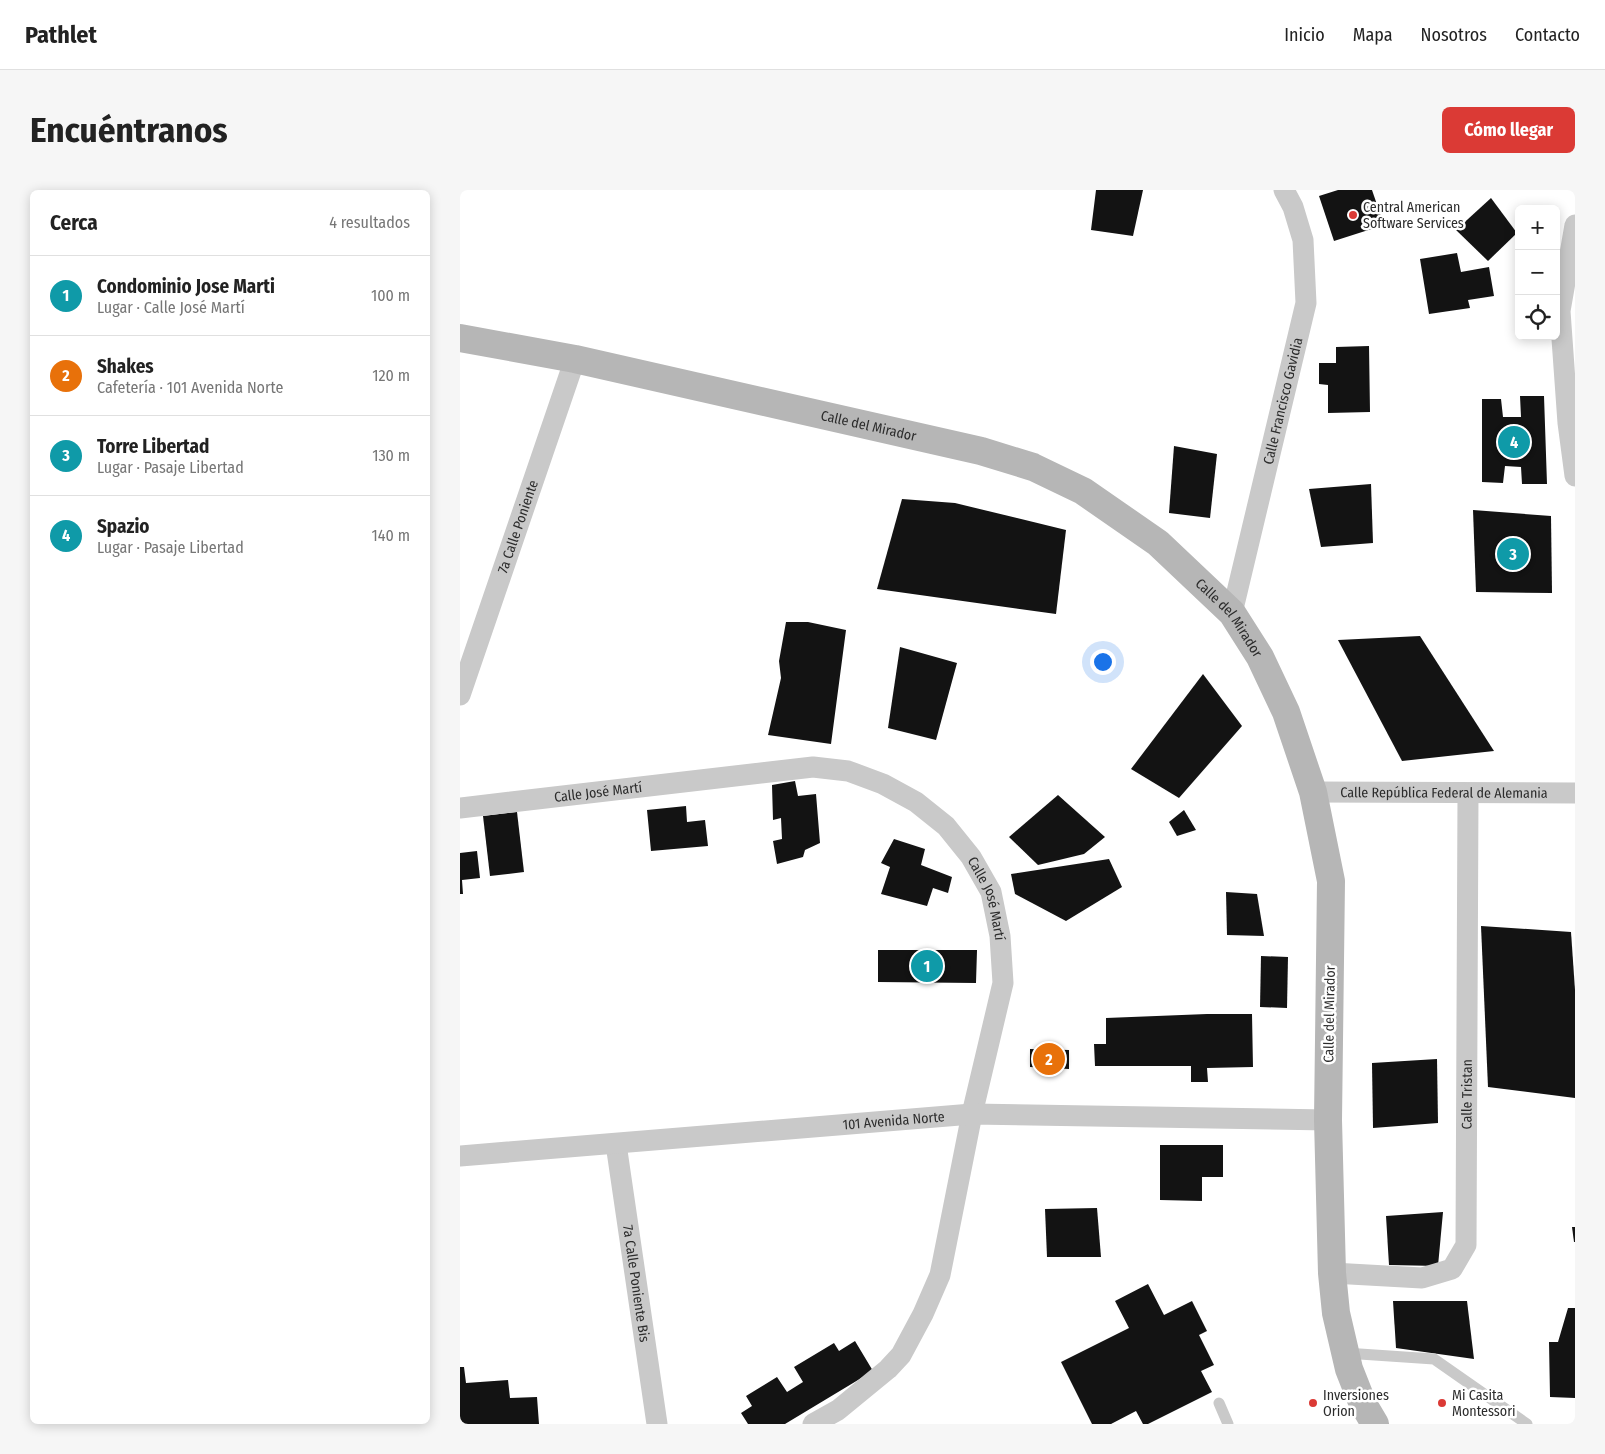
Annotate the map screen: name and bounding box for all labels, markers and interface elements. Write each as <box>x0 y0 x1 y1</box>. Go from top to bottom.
text: Pathlet <box>25 21 97 49</box>
text: Inicio <box>1284 24 1325 46</box>
text: Mapa <box>1353 24 1393 46</box>
text: Nosotros <box>1421 24 1487 46</box>
text: Contacto <box>1515 24 1580 46</box>
button: Cómo llegar <box>1442 107 1575 153</box>
text: Encuéntranos <box>30 109 228 151</box>
place label: Central American Software Services <box>1363 199 1464 232</box>
map controls <box>1515 205 1560 340</box>
button: + <box>1515 205 1560 250</box>
marker: Central American Software Services <box>1347 209 1359 221</box>
text: Cerca <box>50 210 98 236</box>
text: 4 resultados <box>329 213 410 232</box>
button: − <box>1515 250 1560 295</box>
text: Condominio Jose Marti <box>97 275 275 298</box>
text: 1 <box>63 286 69 305</box>
text: 100 m <box>371 286 410 305</box>
button: locate <box>1515 295 1560 340</box>
text: Lugar · Calle José Martí <box>97 298 245 317</box>
street label: Calle Francisco Gavidia <box>1260 336 1306 466</box>
text: Shakes <box>97 355 154 378</box>
text: 2 <box>62 366 70 385</box>
text: 120 m <box>372 366 410 385</box>
text: Cafetería · 101 Avenida Norte <box>97 378 284 397</box>
street label: Calle del Mirador <box>819 407 918 445</box>
pin: 4 <box>1498 423 1530 461</box>
text: Torre Libertad <box>97 435 209 458</box>
text: 3 <box>62 446 70 465</box>
text: 130 m <box>372 446 410 465</box>
text: Lugar · Pasaje Libertad <box>97 458 244 477</box>
street label: 7a Calle Poniente <box>494 478 542 576</box>
text: Spazio <box>97 515 149 538</box>
text: 4 <box>62 526 70 545</box>
text: 140 m <box>372 526 410 545</box>
pin: 3 <box>1497 535 1529 573</box>
text: Lugar · Pasaje Libertad <box>97 538 244 557</box>
street label: Calle del Mirador <box>1192 575 1266 661</box>
your location <box>1090 649 1116 675</box>
street label: Calle José Martí <box>553 779 644 806</box>
street label: Calle República Federal de Alemania <box>1340 784 1548 802</box>
street label: Calle José Martí <box>964 854 1008 941</box>
pin: 1 <box>911 947 943 985</box>
street label: Calle del Mirador <box>1320 965 1339 1063</box>
pin: 2 <box>1033 1040 1065 1078</box>
street label: Calle Tristan <box>1459 1059 1476 1130</box>
street label: 101 Avenida Norte <box>842 1108 945 1134</box>
street label: 7a Calle Poniente Bis <box>619 1224 653 1343</box>
place label: Inversiones Orion <box>1323 1387 1389 1420</box>
place label: Mi Casita Montessori <box>1452 1387 1516 1420</box>
marker: Inversiones Orion <box>1307 1397 1319 1409</box>
marker: Mi Casita Montessori <box>1436 1397 1448 1409</box>

